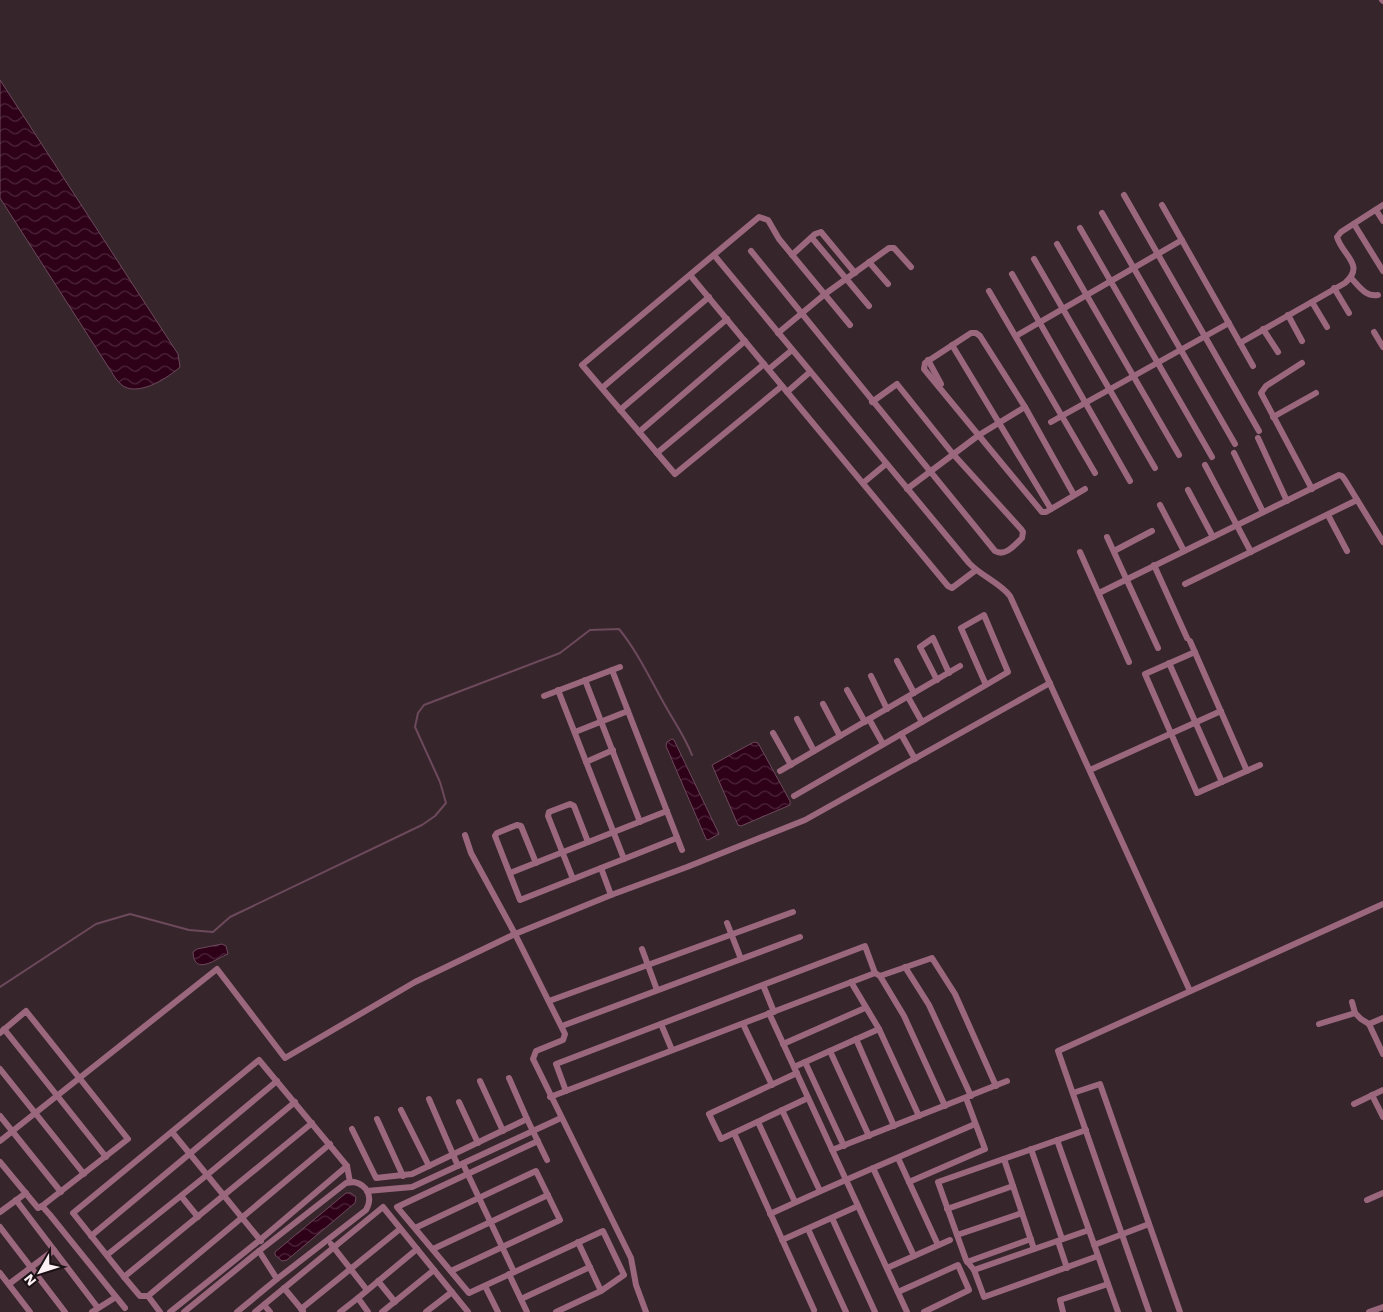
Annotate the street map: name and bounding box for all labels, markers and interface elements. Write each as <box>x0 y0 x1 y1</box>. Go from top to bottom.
north arrow <box>15 1247 65 1297</box>
text: N <box>20 1271 39 1289</box>

